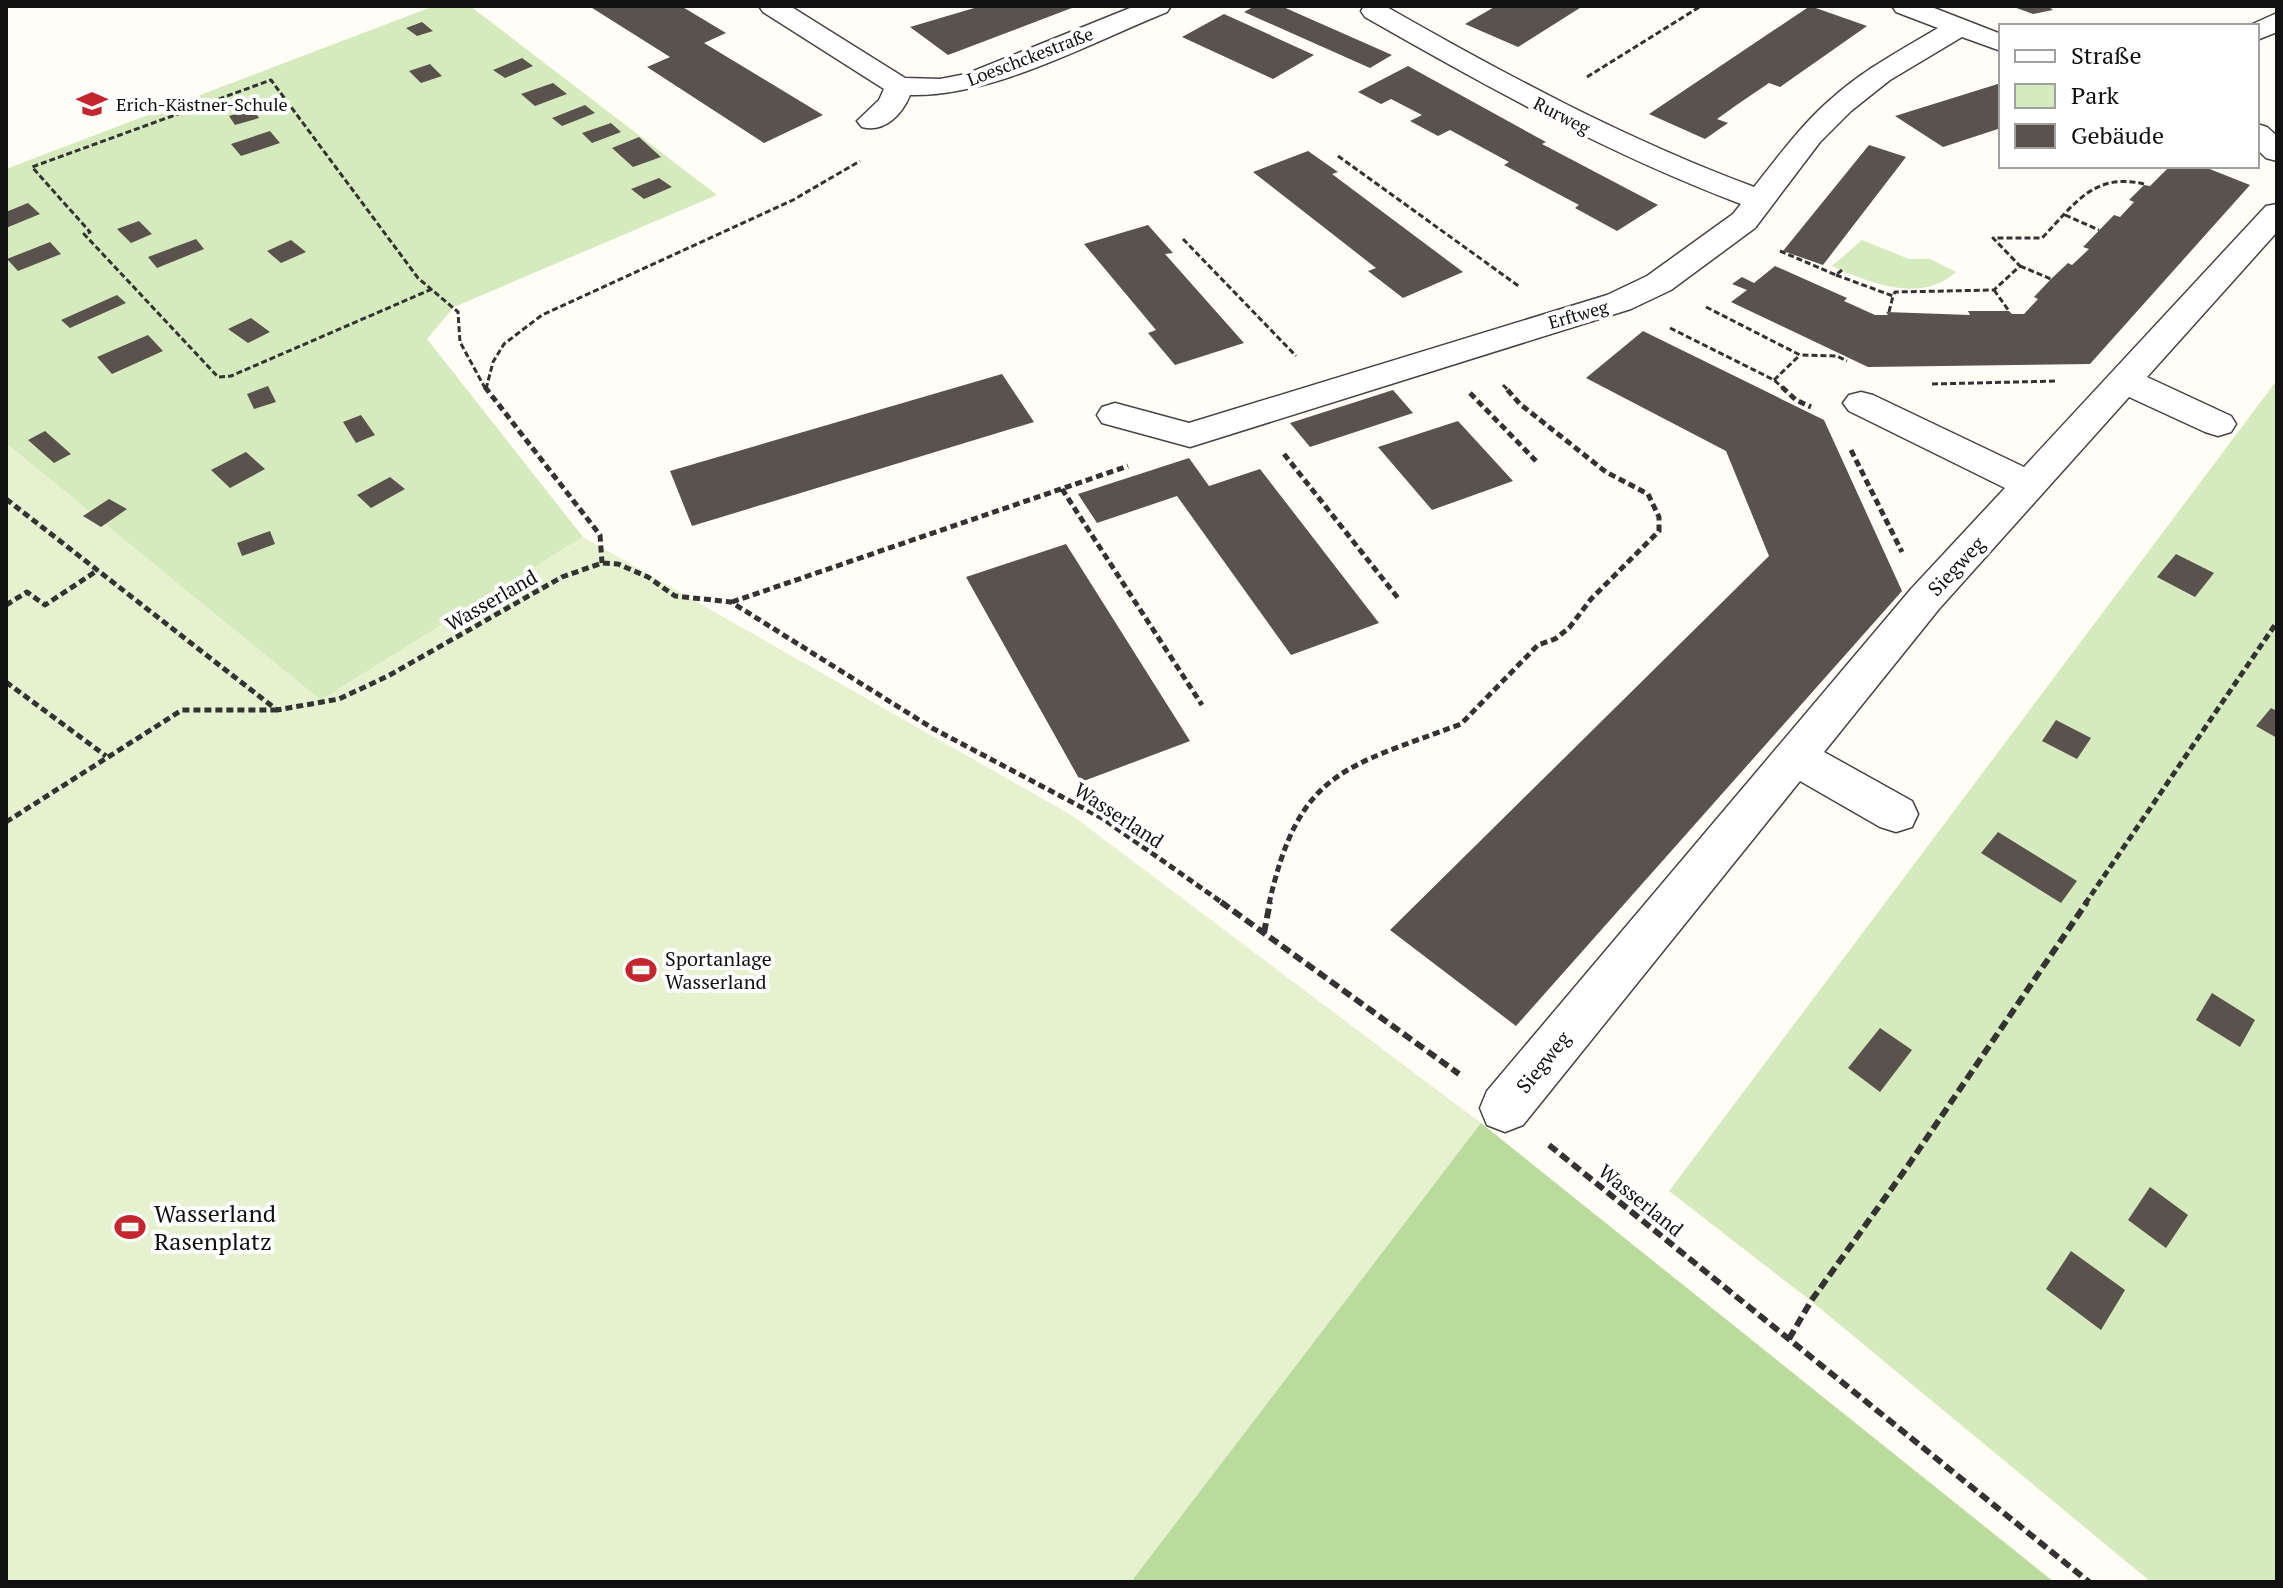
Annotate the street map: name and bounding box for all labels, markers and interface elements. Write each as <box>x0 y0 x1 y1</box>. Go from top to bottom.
street label: Loeschckestraße <box>964 21 1096 91</box>
legend <box>1999 24 2259 168</box>
text: Straße <box>2071 39 2142 71</box>
text: Park <box>2071 79 2120 111</box>
school or university icon: Erich-Kästner-Schule <box>75 87 109 121</box>
street label: Rurweg <box>1530 91 1595 140</box>
place label: Erich-Kästner-Schule <box>116 92 288 116</box>
text: Gebäude <box>2071 119 2164 151</box>
street label: Erftweg <box>1545 294 1611 334</box>
street label: Siegweg <box>1921 530 1991 602</box>
street label: Wasserland <box>440 563 542 637</box>
street label: Wasserland <box>1069 776 1169 854</box>
place label: Sportanlage Wasserland <box>665 945 772 995</box>
sports icon: Sportanlage Wasserland <box>624 953 658 987</box>
street label: Siegweg <box>1510 1025 1577 1099</box>
street label: Wasserland <box>1593 1158 1689 1242</box>
place label: Wasserland Rasenplatz <box>154 1197 276 1257</box>
sports icon: Wasserland Rasenplatz <box>113 1210 147 1244</box>

